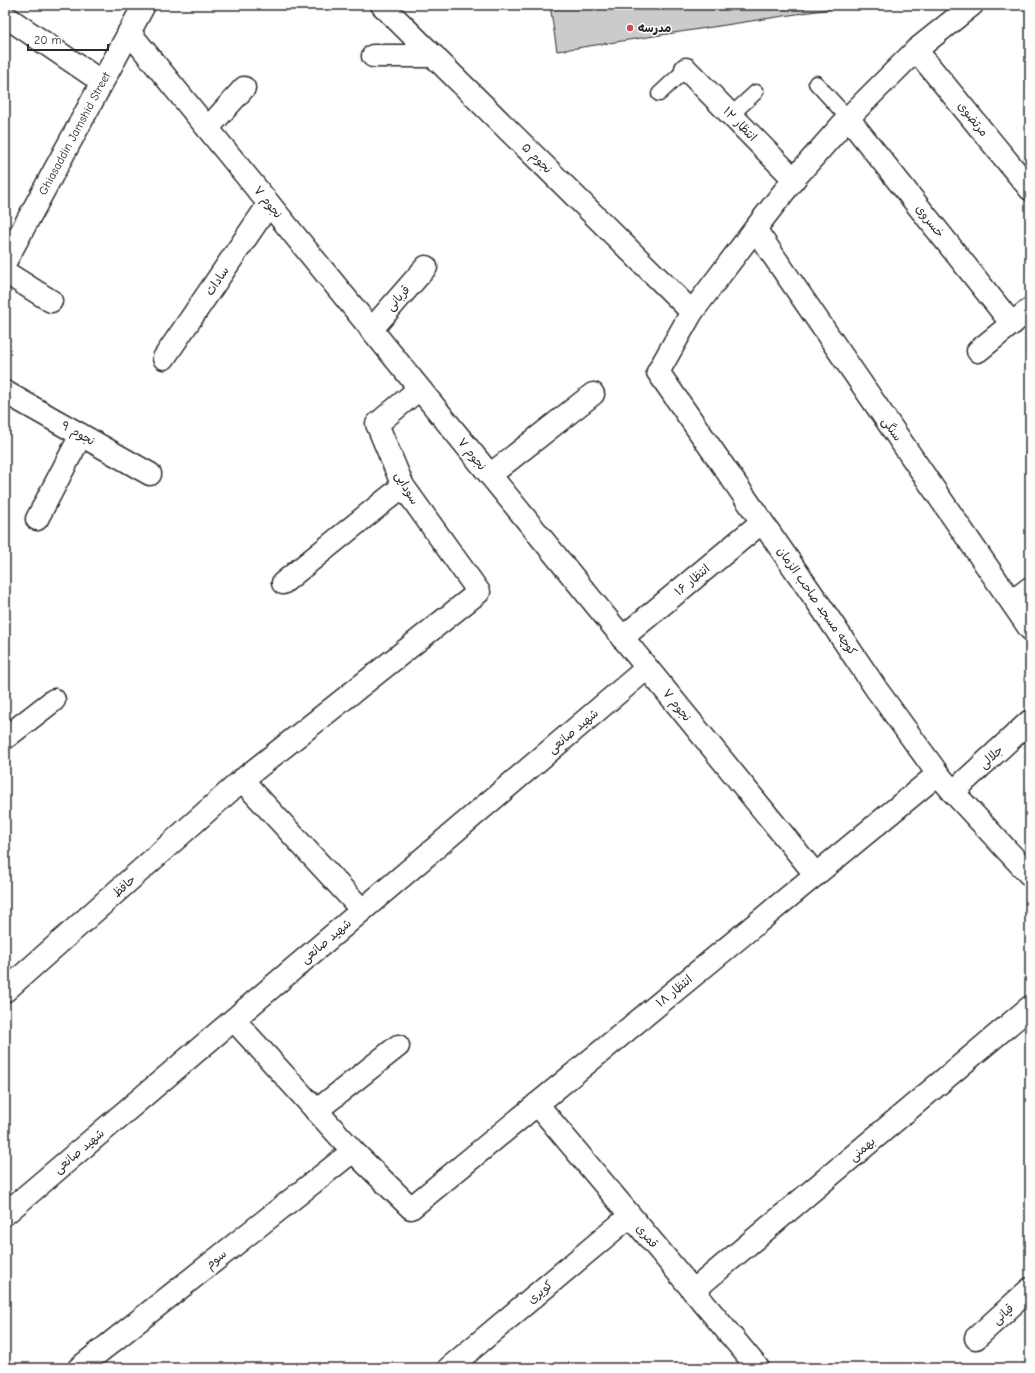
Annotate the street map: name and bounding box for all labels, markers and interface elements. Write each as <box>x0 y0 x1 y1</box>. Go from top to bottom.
place label: مدرسه <box>638 21 671 35</box>
marker: مدرسه <box>625 23 635 33</box>
scale bar <box>28 26 108 52</box>
text: 20 m <box>34 33 62 47</box>
street label: Ghiasaddin Jamshid Street <box>36 69 114 197</box>
street label: مرتضوی <box>955 99 991 139</box>
street label: انتظار ۱۲ <box>720 104 760 144</box>
street label: نجوم ۵ <box>517 140 555 178</box>
street label: نجوم ۷ <box>249 183 285 222</box>
street label: خسروی <box>912 202 947 241</box>
street label: سادات <box>202 264 232 298</box>
street label: قربانی <box>383 283 414 314</box>
street label: سنگی <box>878 415 905 444</box>
street label: نجوم ۹ <box>58 418 97 450</box>
street label: نجوم ۷ <box>453 435 489 474</box>
street label: سودایی <box>391 469 422 507</box>
street label: کوچه مسجد صاحب الزمان <box>773 544 860 659</box>
street label: انتظار ۱۶ <box>672 561 712 599</box>
street label: نجوم ۷ <box>658 686 694 725</box>
street label: شهید صانعی <box>545 706 602 757</box>
street label: جلالی <box>976 743 1006 772</box>
street label: حافظ <box>110 872 138 900</box>
street label: شهید صانعی <box>298 916 355 967</box>
street label: انتظار ۱۸ <box>653 972 695 1010</box>
street label: شهید صانعی <box>51 1126 108 1177</box>
street label: بهمنی <box>846 1134 879 1165</box>
street label: قمری <box>633 1221 661 1251</box>
street label: سوم <box>203 1246 231 1273</box>
street label: کویری <box>525 1278 555 1306</box>
street label: قپانی <box>990 1301 1017 1328</box>

